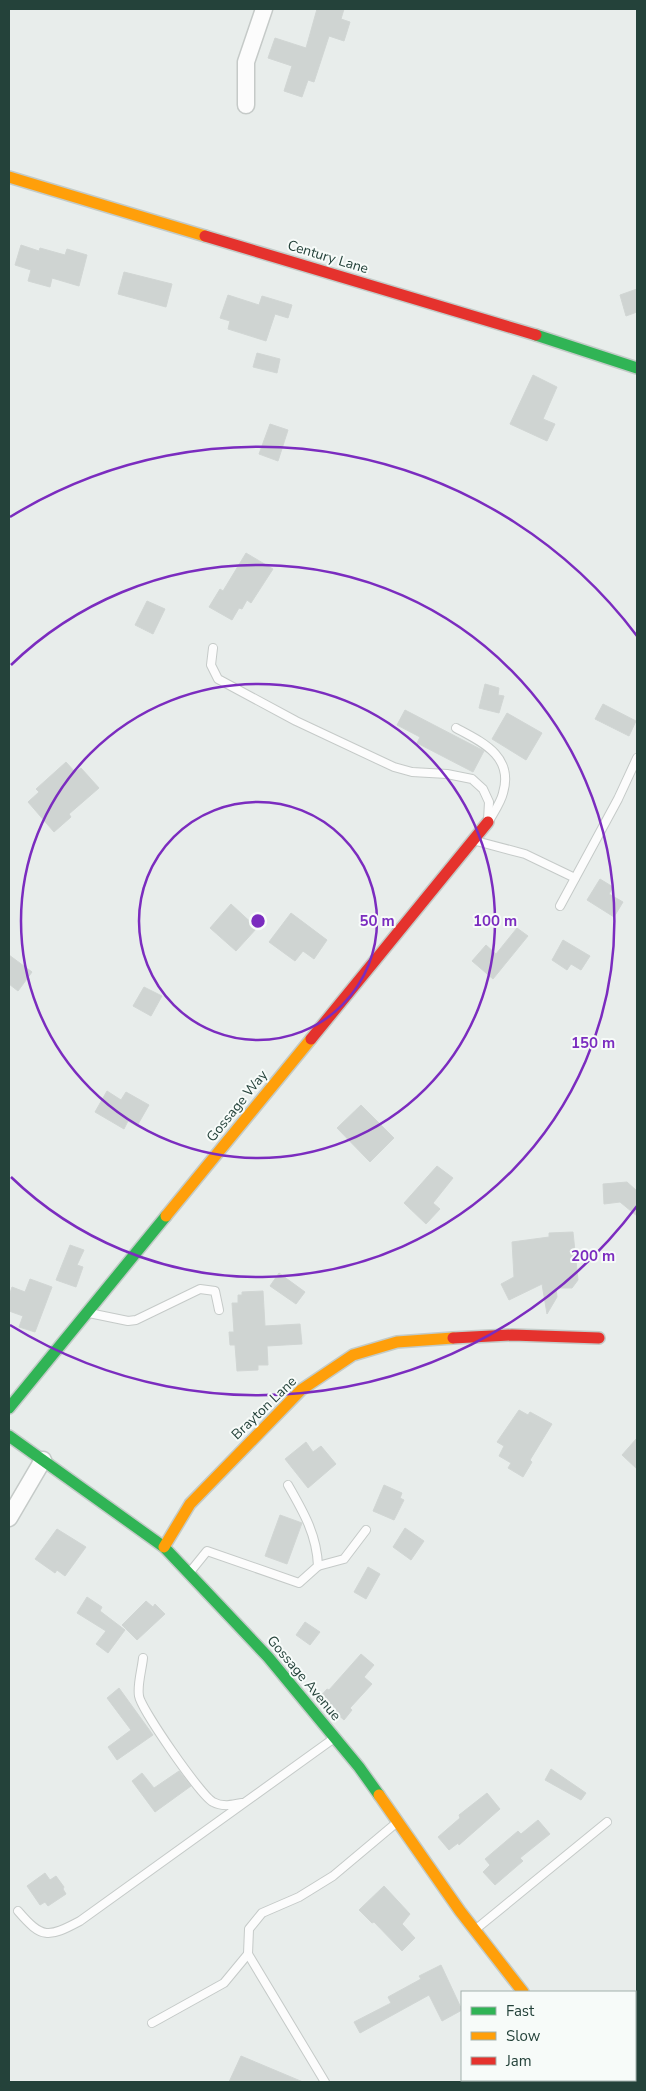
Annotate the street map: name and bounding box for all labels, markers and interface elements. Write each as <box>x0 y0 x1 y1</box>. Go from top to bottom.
street label: Century Lane <box>285 236 371 278</box>
text: 50 m <box>359 911 395 931</box>
text: 100 m <box>473 911 517 931</box>
centre of rings <box>249 912 267 930</box>
text: 150 m <box>571 1033 615 1053</box>
street label: Gossage Way <box>202 1065 272 1146</box>
text: 200 m <box>571 1246 615 1266</box>
street label: Brayton Lane <box>227 1372 301 1444</box>
street label: Gossage Avenue <box>263 1631 345 1725</box>
legend <box>461 1991 636 2081</box>
text: Fast <box>506 2001 535 2021</box>
text: Slow <box>506 2026 541 2046</box>
text: Jam <box>505 2051 532 2071</box>

